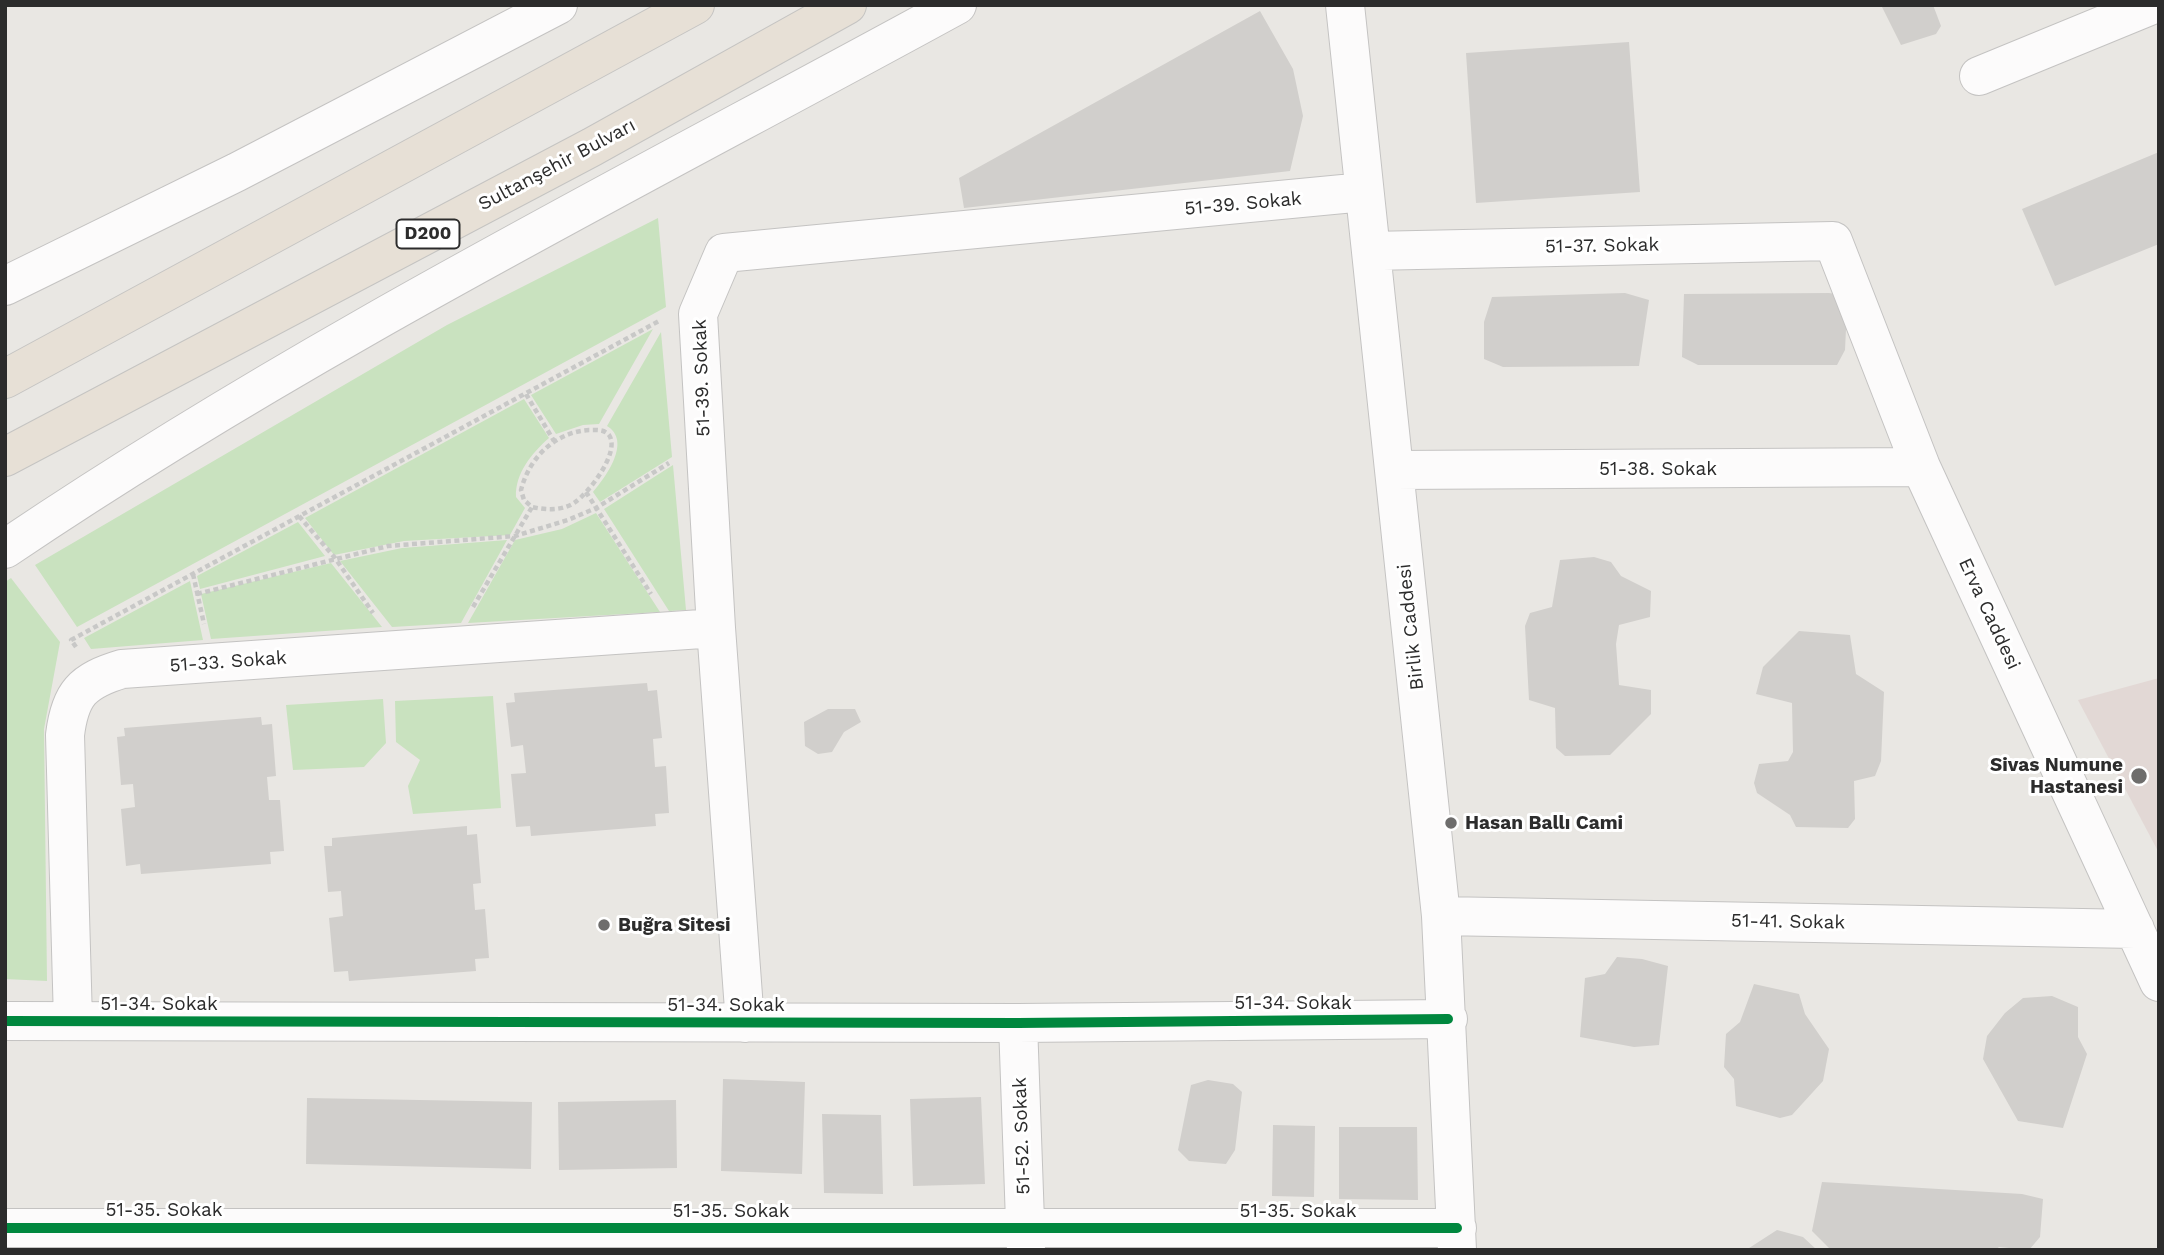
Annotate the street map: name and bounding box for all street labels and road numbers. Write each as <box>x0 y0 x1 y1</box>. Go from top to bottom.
street label: Sultanşehir Bulvarı <box>475 114 639 216</box>
street label: 51-39. Sokak <box>1183 188 1303 220</box>
road number: D200 <box>396 220 460 248</box>
street label: 51-37. Sokak <box>1545 234 1659 258</box>
street label: 51-39. Sokak <box>689 319 715 437</box>
street label: 51-38. Sokak <box>1599 458 1717 480</box>
street label: Erva Caddesi <box>1953 555 2025 673</box>
street label: Birlik Caddesi <box>1393 563 1429 691</box>
street label: 51-33. Sokak <box>169 647 287 677</box>
street label: 51-41. Sokak <box>1731 910 1845 934</box>
street label: 51-34. Sokak <box>1234 992 1352 1014</box>
street label: 51-34. Sokak <box>100 993 218 1015</box>
street label: 51-34. Sokak <box>667 994 785 1016</box>
street label: 51-52. Sokak <box>1009 1077 1035 1195</box>
street label: 51-35. Sokak <box>105 1199 223 1221</box>
street label: 51-35. Sokak <box>672 1200 790 1222</box>
street label: 51-35. Sokak <box>1239 1200 1357 1222</box>

